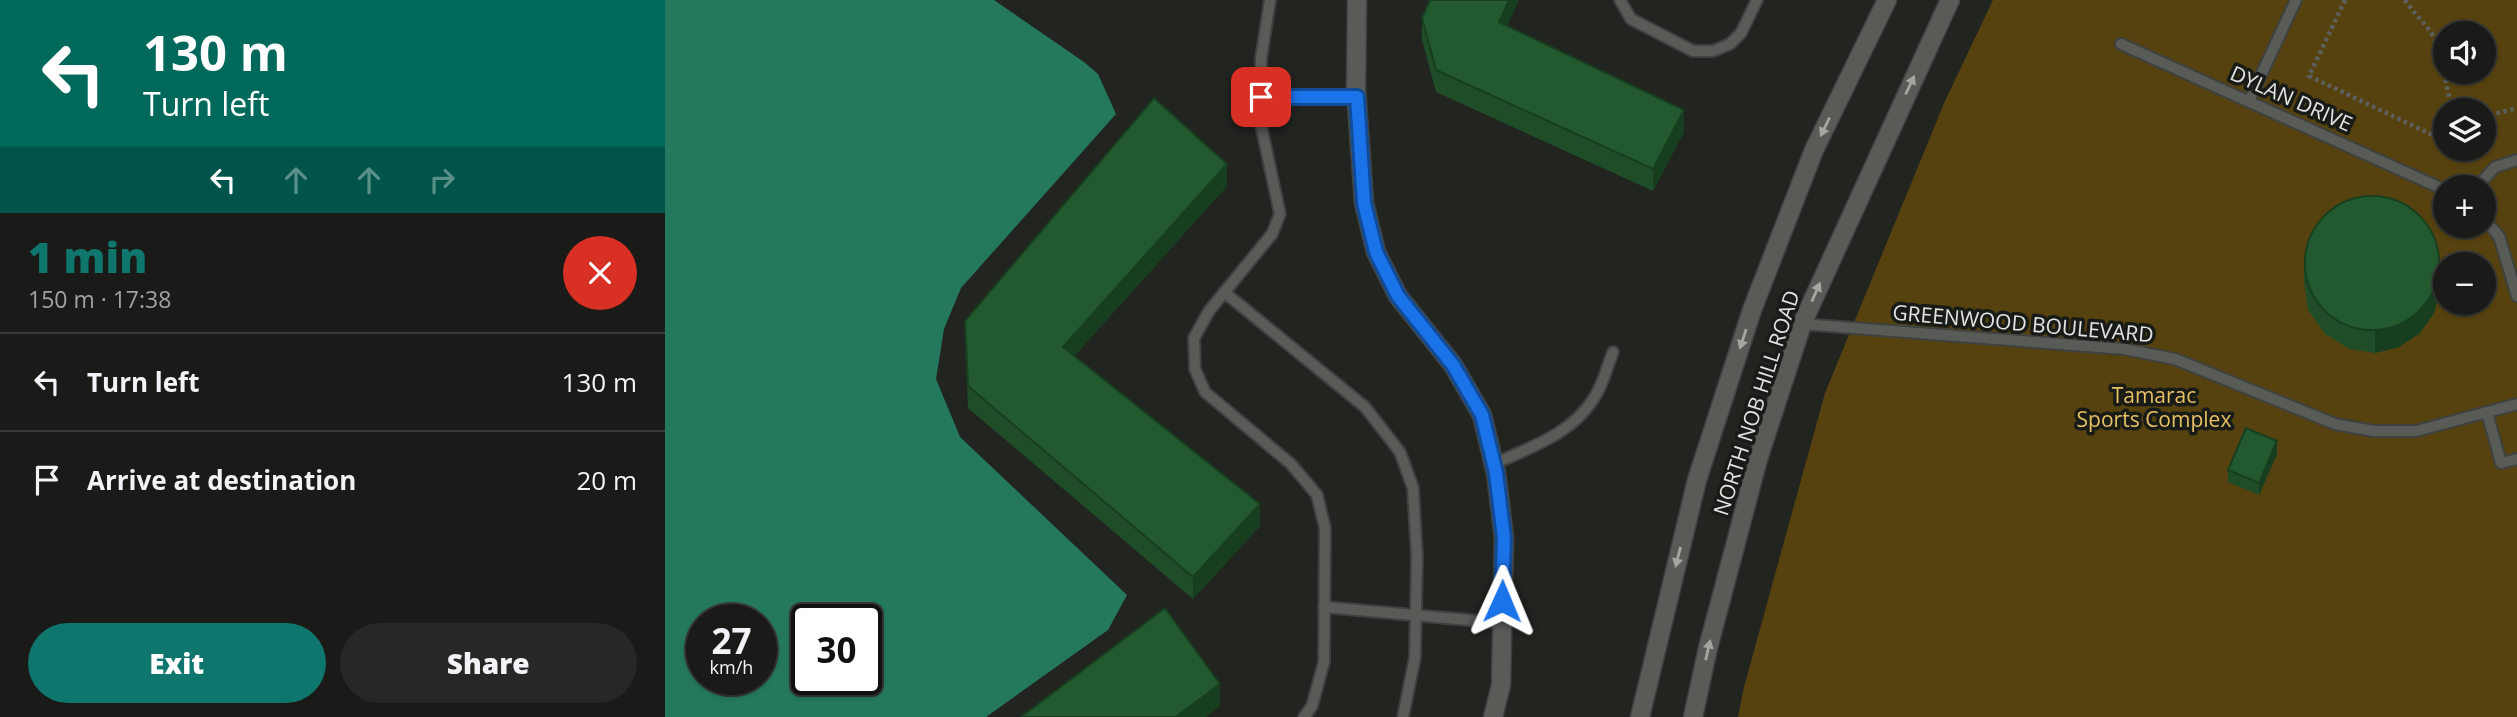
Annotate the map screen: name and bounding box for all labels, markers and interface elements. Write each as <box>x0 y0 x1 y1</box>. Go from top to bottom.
text: 130 m <box>143 19 288 85</box>
map controls <box>2433 21 2496 315</box>
button: sound <box>2433 21 2496 84</box>
icon: left <box>28 28 119 119</box>
street label: DYLAN DRIVE <box>2226 59 2357 137</box>
pin <box>1231 67 1291 127</box>
one-way arrow <box>1904 75 1916 95</box>
icon: arrive <box>1242 78 1280 116</box>
text: Turn left <box>143 82 269 125</box>
button: layers <box>2433 98 2496 161</box>
one-way arrow <box>1820 117 1831 137</box>
icon: left <box>204 161 242 199</box>
icon: ahead <box>277 161 315 199</box>
icon: ahead <box>350 161 388 199</box>
icon: right <box>423 161 461 199</box>
button: + <box>2433 175 2496 238</box>
text: 1 min <box>28 228 147 285</box>
button: close <box>563 236 637 310</box>
button: − <box>2433 252 2496 315</box>
one-way arrow <box>1811 282 1822 303</box>
text: 150 m · 17:38 <box>28 283 171 315</box>
street label: NORTH NOB HILL ROAD <box>1706 286 1806 519</box>
street label: GREENWOOD BOULEVARD <box>1891 298 2155 348</box>
one-way arrow <box>1737 329 1748 350</box>
icon: left <box>28 363 66 401</box>
text: Turn left <box>87 364 199 400</box>
text: 130 m <box>562 364 637 400</box>
park label: Tamarac Sports Complex <box>2077 381 2231 433</box>
icon: arrive <box>28 461 66 499</box>
text: Arrive at destination <box>87 462 356 498</box>
text: 20 m <box>576 462 637 498</box>
one-way arrow <box>1672 546 1683 568</box>
position arrow <box>1465 564 1539 638</box>
speed limit sign: 30 <box>791 604 882 695</box>
text: 27 <box>711 617 752 664</box>
button: Exit <box>28 623 326 703</box>
button: Share <box>340 623 637 703</box>
one-way arrow <box>1703 639 1714 661</box>
text: km/h <box>710 655 753 679</box>

